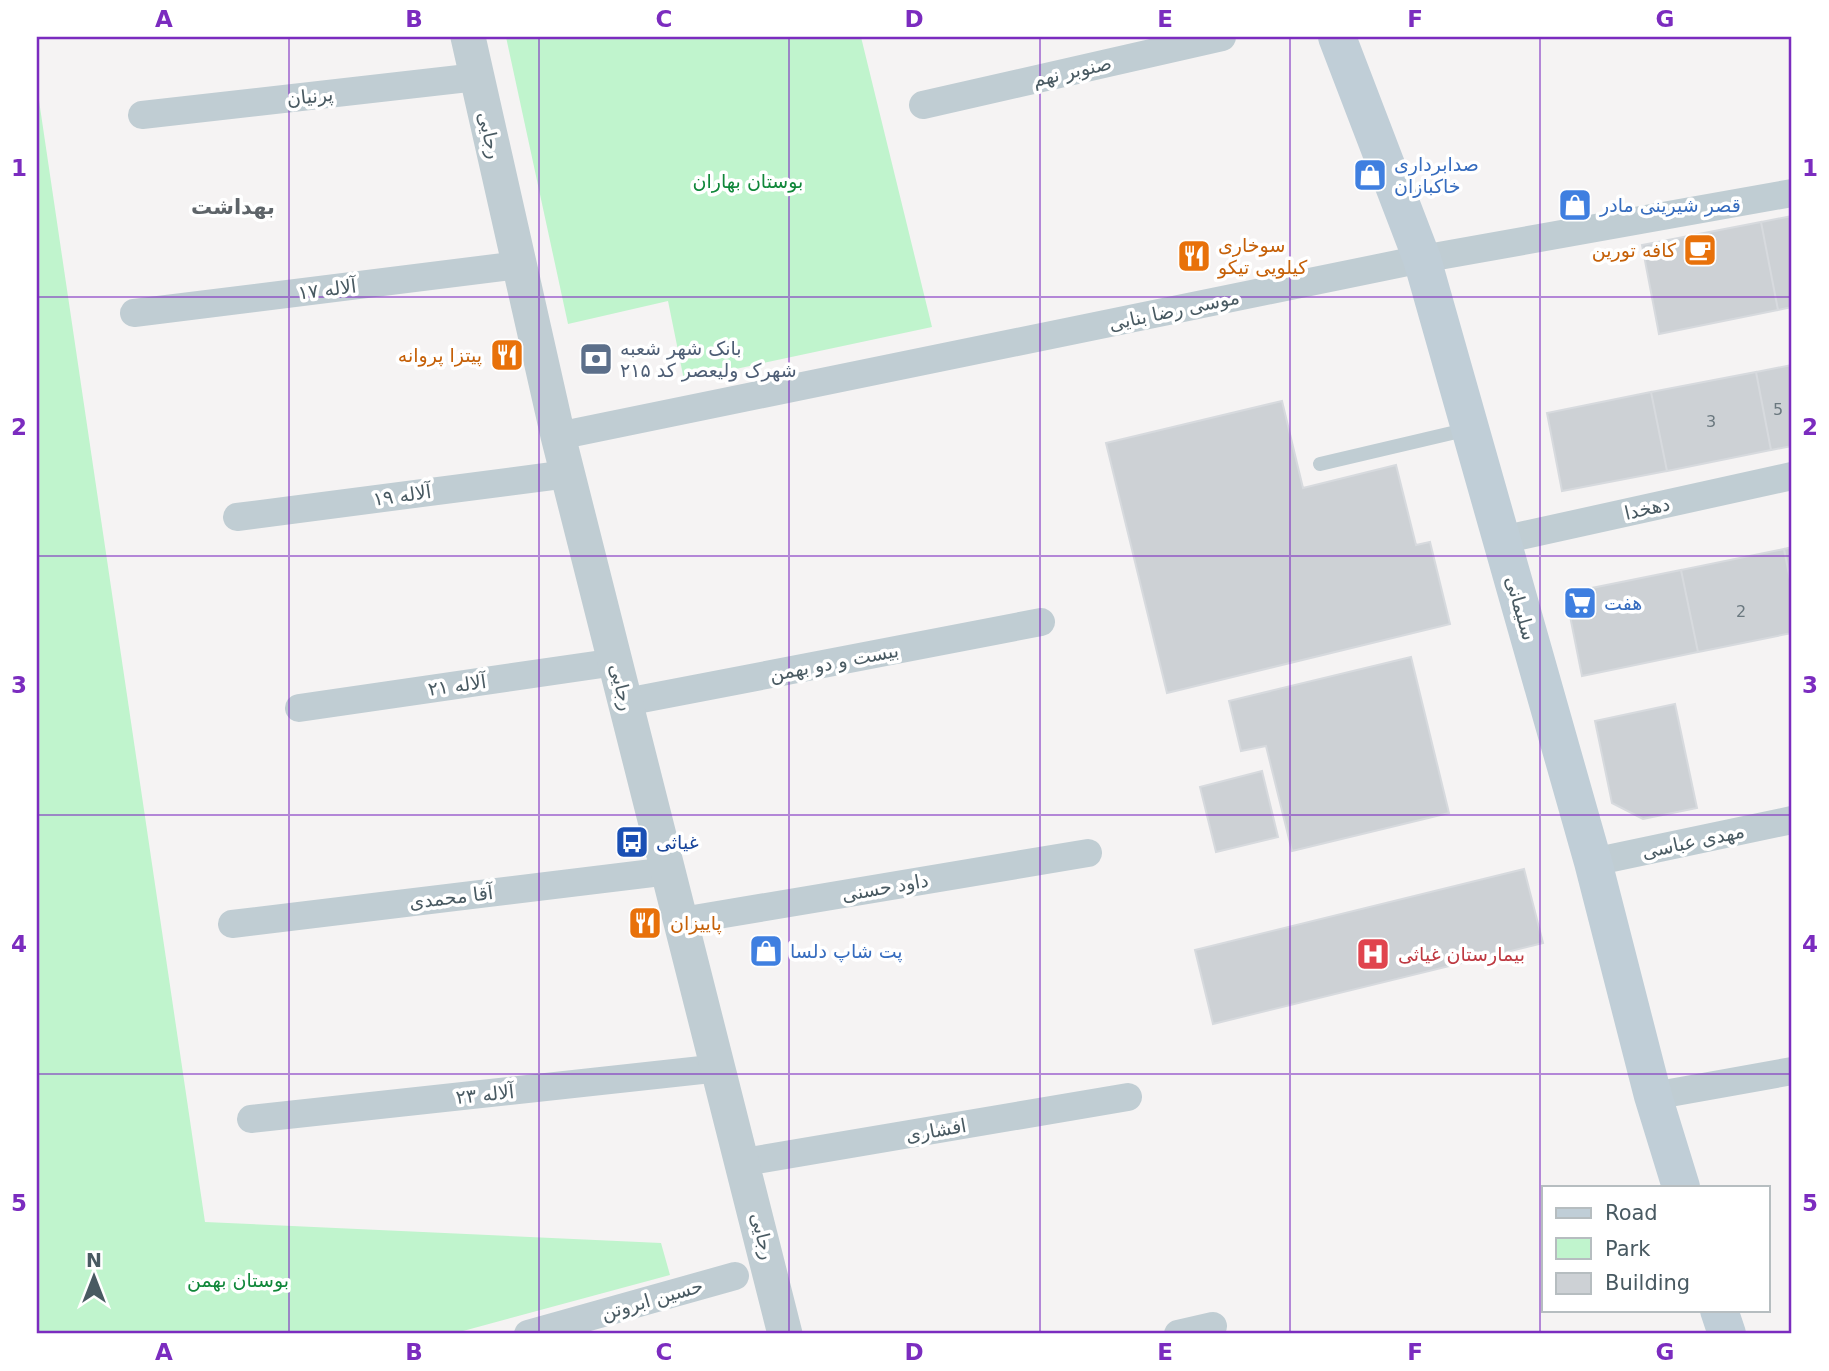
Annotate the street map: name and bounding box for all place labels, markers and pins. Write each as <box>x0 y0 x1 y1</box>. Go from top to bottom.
place label: صدابرداری خاکبازان <box>1394 153 1479 198</box>
shop icon: صدابرداری خاکبازان <box>1351 156 1389 194</box>
shop icon: قصر شیرینی مادر <box>1556 186 1594 224</box>
place label: قصر شیرینی مادر <box>1599 194 1741 217</box>
cafe icon: کافه تورین <box>1681 231 1719 269</box>
place label: سوخاری کیلویی تیکو <box>1217 234 1308 279</box>
restaurant icon: سوخاری کیلویی تیکو <box>1175 237 1213 275</box>
place label: کافه تورین <box>1592 239 1677 262</box>
restaurant icon: پیتزا پروانه <box>488 336 526 374</box>
place label: بانک شهر شعبه شهرک ولیعصر کد ۲۱۵ <box>620 337 797 382</box>
bank icon: بانک شهر شعبه شهرک ولیعصر کد ۲۱۵ <box>577 340 615 378</box>
place label: پیتزا پروانه <box>398 344 482 367</box>
supermarket icon: هفت <box>1561 584 1599 622</box>
place label: هفت <box>1604 592 1642 614</box>
bus stop icon: غیاثی <box>613 823 651 861</box>
place label: غیاثی <box>656 831 699 853</box>
restaurant icon: پاییزان <box>626 904 664 942</box>
place label: پاییزان <box>670 912 722 935</box>
shop icon: پت شاپ دلسا <box>747 932 785 970</box>
hospital icon: بیمارستان غیاثی <box>1354 935 1392 973</box>
place label: پت شاپ دلسا <box>790 940 903 963</box>
place label: بیمارستان غیاثی <box>1398 943 1525 966</box>

